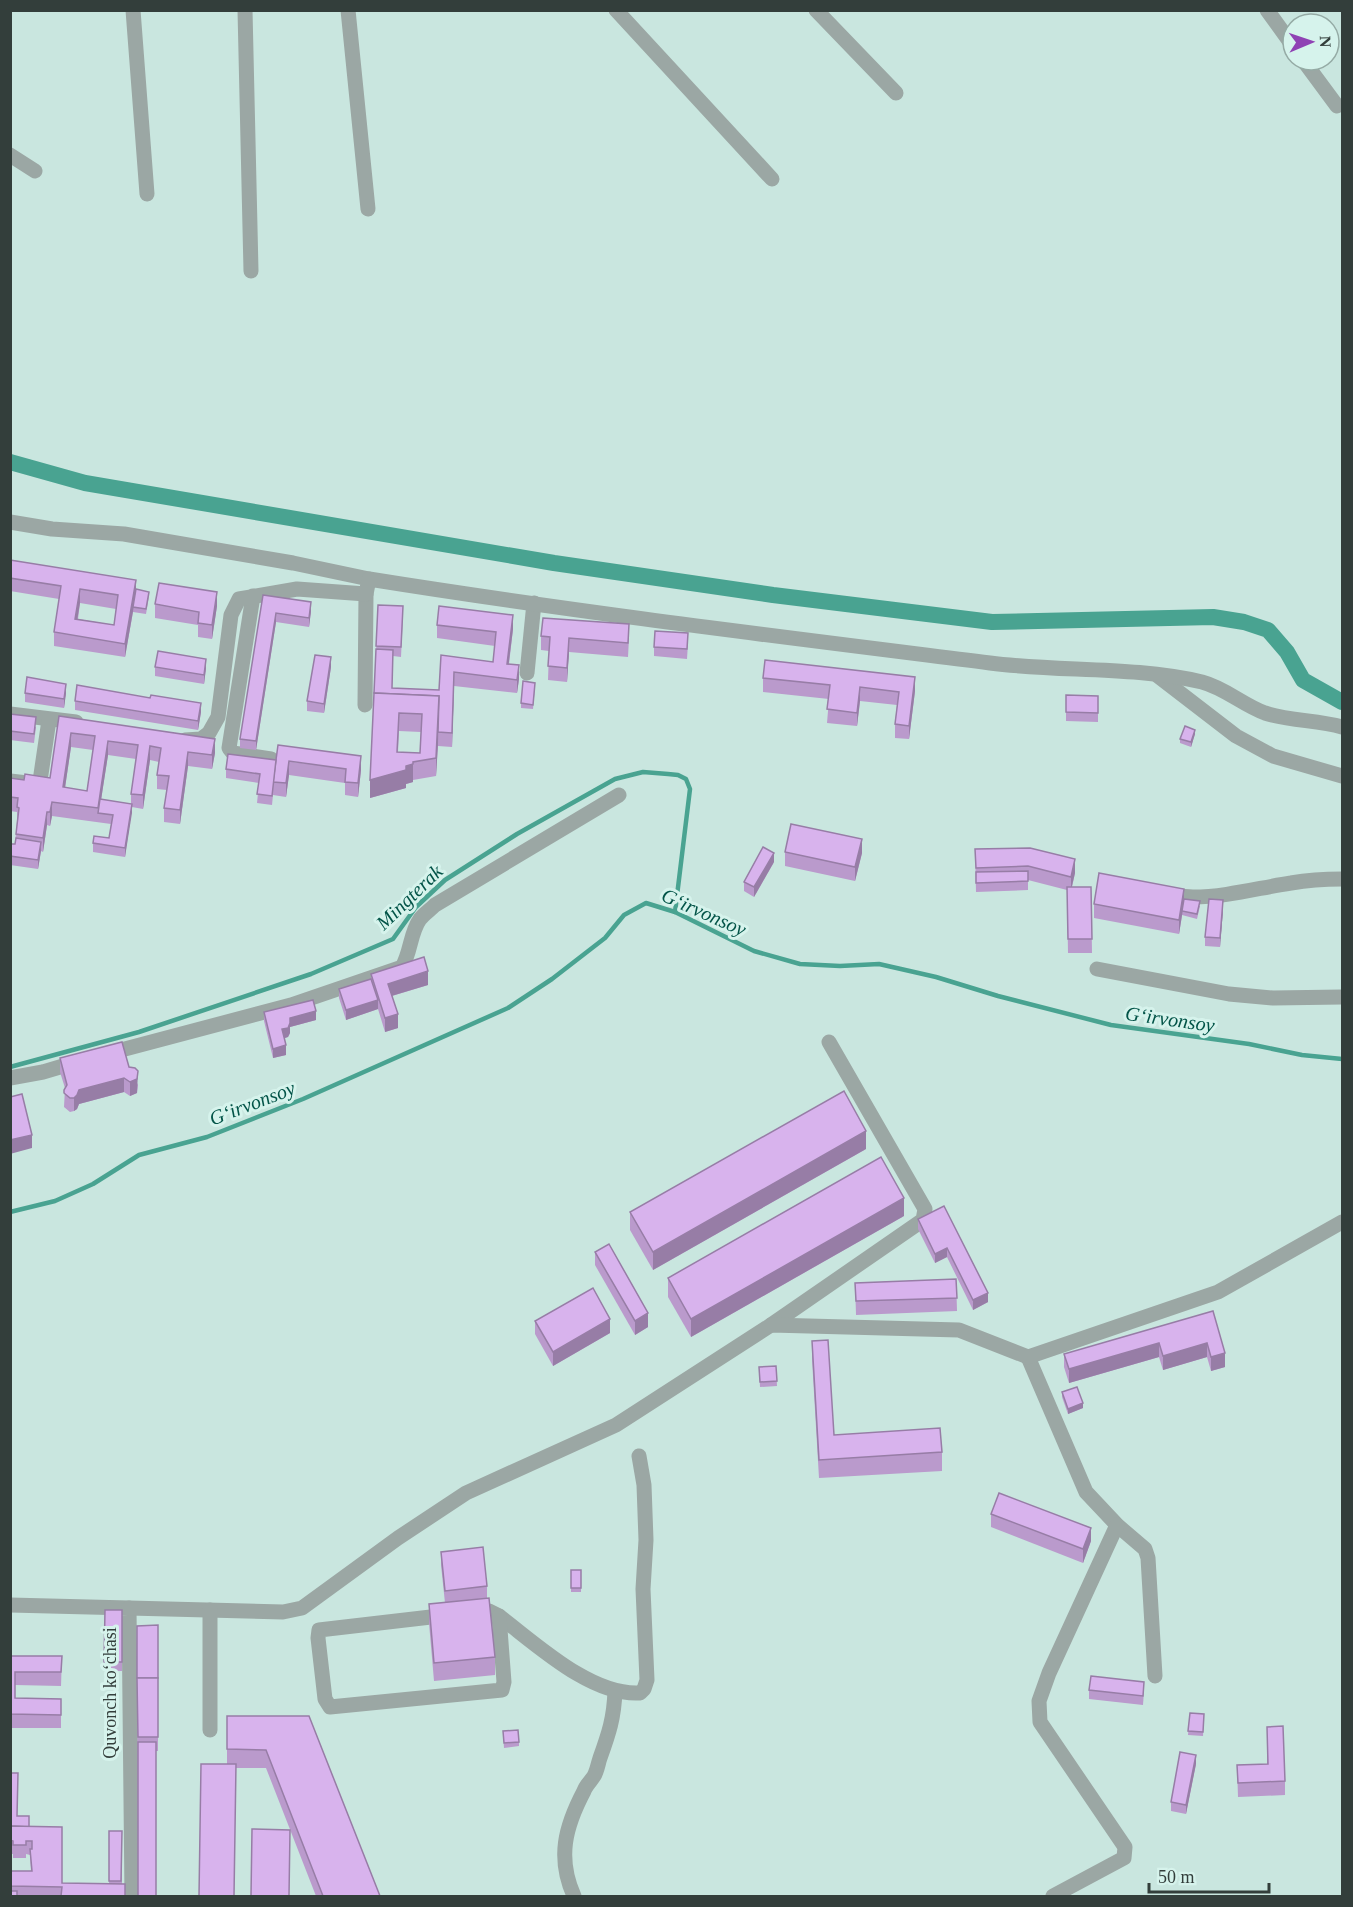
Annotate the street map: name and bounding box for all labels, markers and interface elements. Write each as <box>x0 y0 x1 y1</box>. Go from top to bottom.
north arrow <box>1281 12 1341 72</box>
text: N <box>1317 35 1334 48</box>
water label: Mingterak <box>371 859 448 935</box>
water label: G‘irvonsoy <box>658 884 750 941</box>
water label: G‘irvonsoy <box>1124 1002 1216 1037</box>
water label: G‘irvonsoy <box>206 1077 298 1130</box>
street label: Quvonch koʻchasi <box>100 1627 120 1759</box>
scale bar <box>1149 1856 1269 1894</box>
text: 50 m <box>1158 1867 1195 1887</box>

